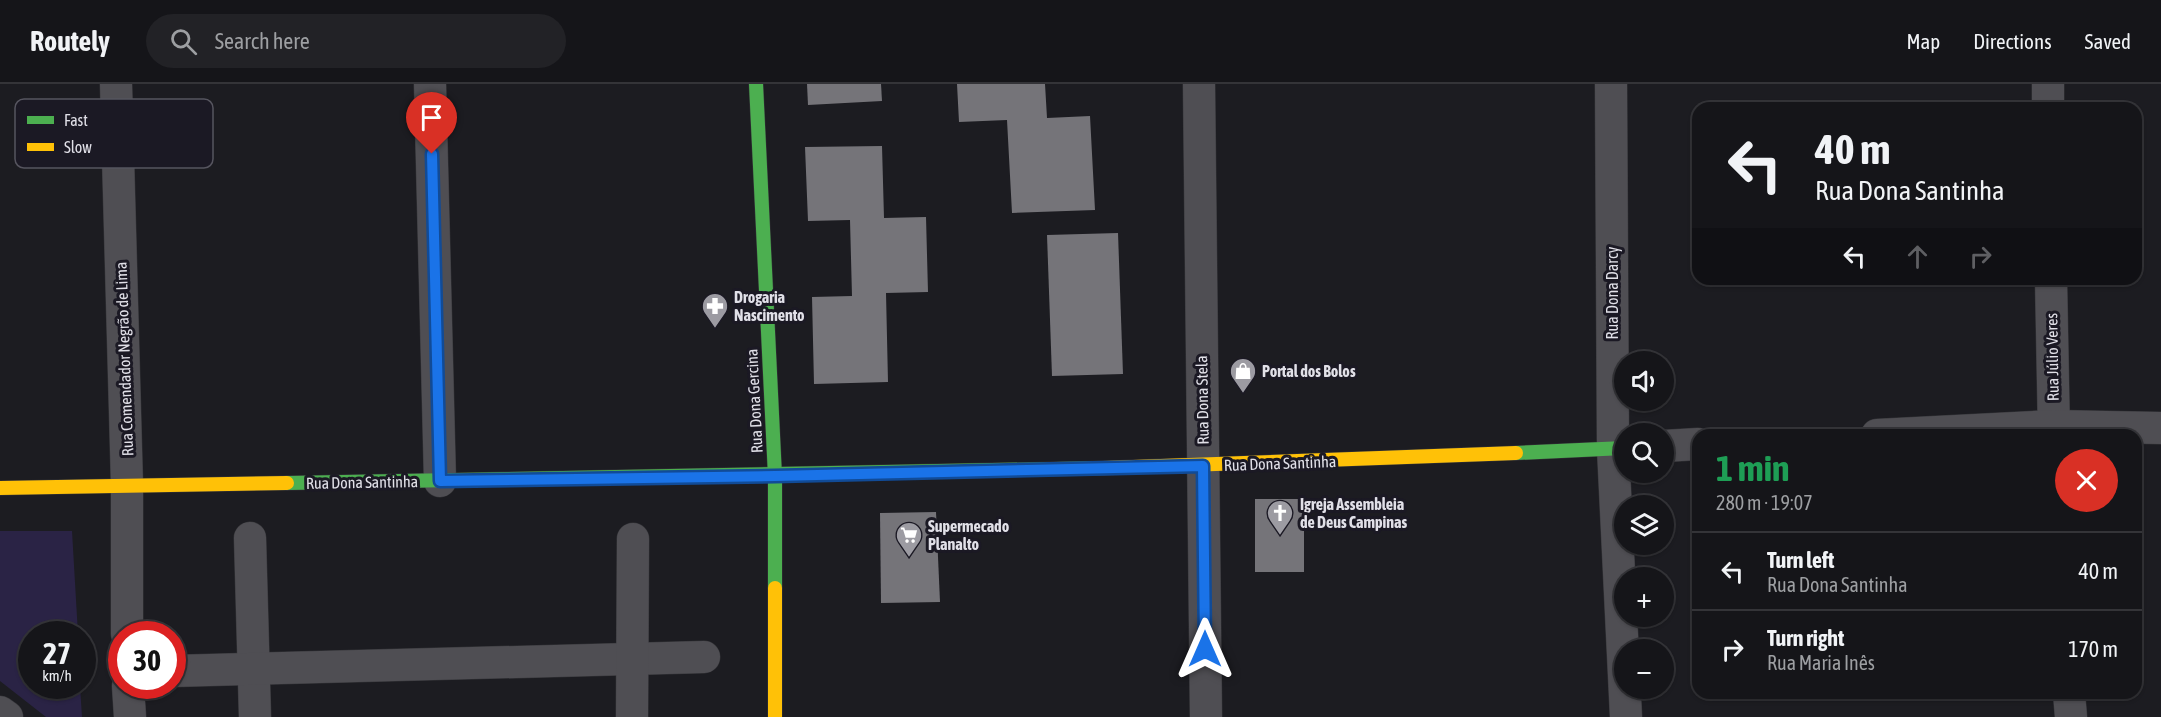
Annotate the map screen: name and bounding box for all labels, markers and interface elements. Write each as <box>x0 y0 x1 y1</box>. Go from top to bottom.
search box <box>146 14 566 68</box>
text: Routely <box>30 25 110 57</box>
icon: search <box>167 25 200 58</box>
text: Search here <box>215 28 310 54</box>
text: Map <box>1906 29 1940 53</box>
text: Directions <box>1973 29 2052 53</box>
text: Saved <box>2085 29 2131 53</box>
pin <box>406 92 457 154</box>
legend <box>15 99 213 168</box>
icon: arrive <box>415 101 448 134</box>
text: Fast <box>64 111 88 129</box>
text: 40 m <box>1815 125 1890 173</box>
icon: left <box>1716 126 1794 204</box>
text: Slow <box>64 138 92 156</box>
text: Rua Dona Santinha <box>1815 175 2005 206</box>
icon: left <box>1838 240 1871 273</box>
icon: ahead <box>1901 240 1934 273</box>
icon: right <box>1964 240 1997 273</box>
street label: Rua Dona Darcy <box>1603 246 1622 339</box>
street label: Rua Comendador Negrão de Lima <box>112 261 137 457</box>
place label: Drogaria Nascimento <box>734 288 805 324</box>
pharmacy icon: Drogaria Nascimento <box>700 291 730 329</box>
street label: Rua Júlio Veres <box>2042 312 2062 401</box>
street label: Rua Dona Gercina <box>742 348 766 454</box>
map controls <box>1614 351 1674 699</box>
button: sound <box>1614 351 1674 411</box>
street label: Rua Dona Stela <box>1192 355 1212 445</box>
shop icon: Portal dos Bolos <box>1228 356 1258 394</box>
place label: Portal dos Bolos <box>1262 362 1356 380</box>
button: search <box>1614 423 1674 483</box>
text: 1 min <box>1716 447 1790 489</box>
button: close <box>2055 449 2118 512</box>
street label: Rua Dona Santinha <box>1224 452 1336 474</box>
street label: Rua Dona Santinha <box>306 472 418 492</box>
text: 280 m · 19:07 <box>1716 491 1813 514</box>
place label: Igreja Assembleia de Deus Campinas <box>1300 495 1407 531</box>
button: layers <box>1614 495 1674 555</box>
church icon: Igreja Assembleia de Deus Campinas <box>1265 498 1295 536</box>
place label: Supermecado Planalto <box>928 517 1010 553</box>
supermarket icon: Supermecado Planalto <box>894 520 924 558</box>
text: Turn left <box>1767 547 1834 573</box>
icon: left <box>1716 555 1749 588</box>
text: 40 m <box>2078 558 2118 584</box>
button: + <box>1614 567 1674 627</box>
text: Rua Dona Santinha <box>1767 573 1908 596</box>
position arrow <box>1173 617 1237 681</box>
speed limit sign: 30 <box>108 621 186 699</box>
text: Turn right <box>1767 625 1844 651</box>
icon: right <box>1716 633 1749 666</box>
text: 27 <box>43 636 71 670</box>
text: 170 m <box>2068 636 2118 662</box>
button: − <box>1614 639 1674 699</box>
text: Rua Maria Inês <box>1767 651 1875 674</box>
text: km/h <box>42 667 72 684</box>

